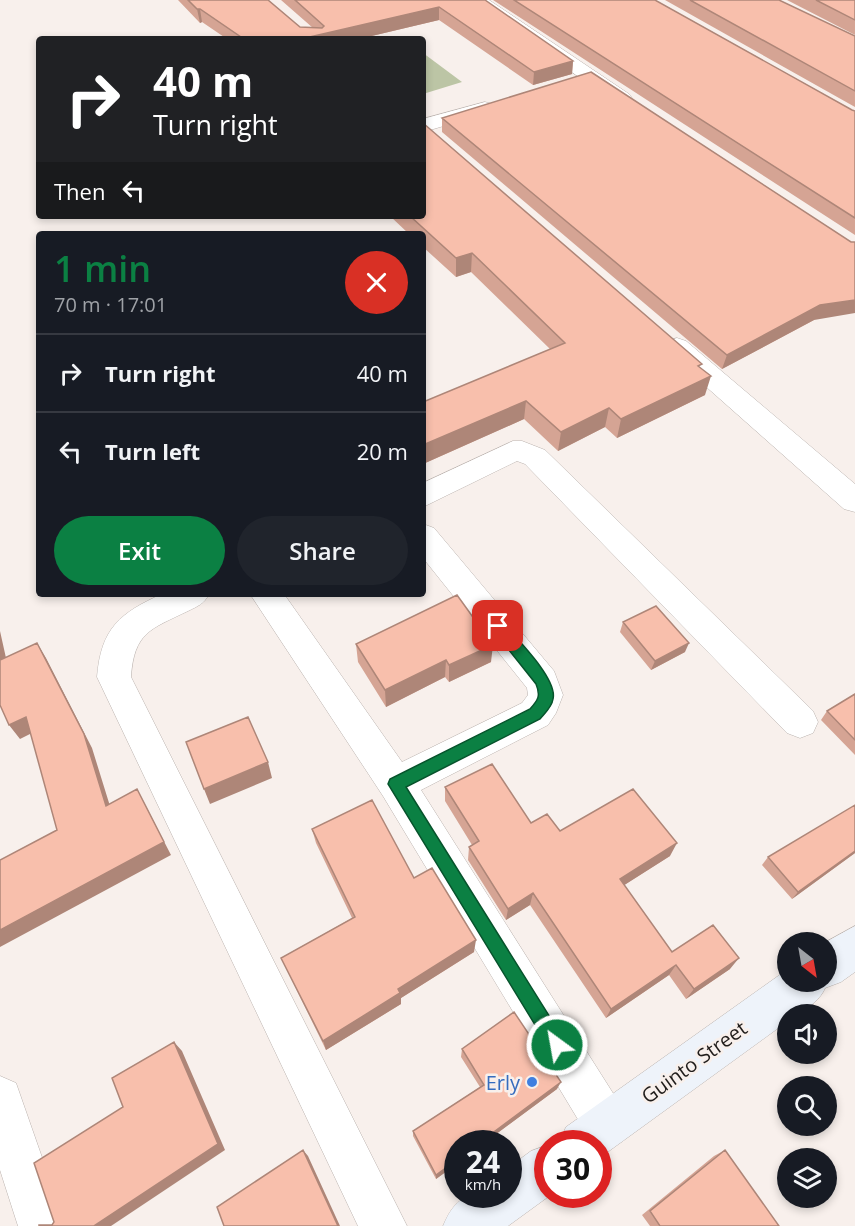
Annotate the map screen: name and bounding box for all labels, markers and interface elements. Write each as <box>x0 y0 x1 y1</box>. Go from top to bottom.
text: 40 m <box>153 52 253 109</box>
icon: right <box>54 60 132 138</box>
text: Turn right <box>153 106 278 143</box>
icon: left <box>117 174 150 207</box>
text: Then <box>54 176 105 206</box>
text: 1 min <box>54 244 151 293</box>
button: close <box>345 251 408 314</box>
text: 70 m · 17:01 <box>54 291 167 318</box>
icon: right <box>54 357 87 390</box>
text: Turn right <box>105 358 216 388</box>
text: 40 m <box>357 358 408 388</box>
icon: left <box>54 435 87 468</box>
text: Turn left <box>105 436 200 466</box>
text: 20 m <box>357 436 408 466</box>
button: Exit <box>54 516 225 585</box>
button: Share <box>237 516 408 585</box>
pin <box>472 600 523 651</box>
icon: arrive <box>481 609 514 642</box>
north arrow <box>777 932 837 992</box>
map controls <box>777 932 837 1208</box>
button: sound <box>777 1004 837 1064</box>
position arrow <box>525 1013 589 1077</box>
street label: Guinto Street <box>636 1015 752 1109</box>
place label: Erly <box>486 1069 521 1096</box>
marker: Erly <box>525 1075 539 1089</box>
button: search <box>777 1076 837 1136</box>
speed limit sign: 30 <box>534 1130 612 1208</box>
text: 24 <box>466 1141 500 1182</box>
button: layers <box>777 1148 837 1208</box>
text: km/h <box>465 1174 501 1194</box>

